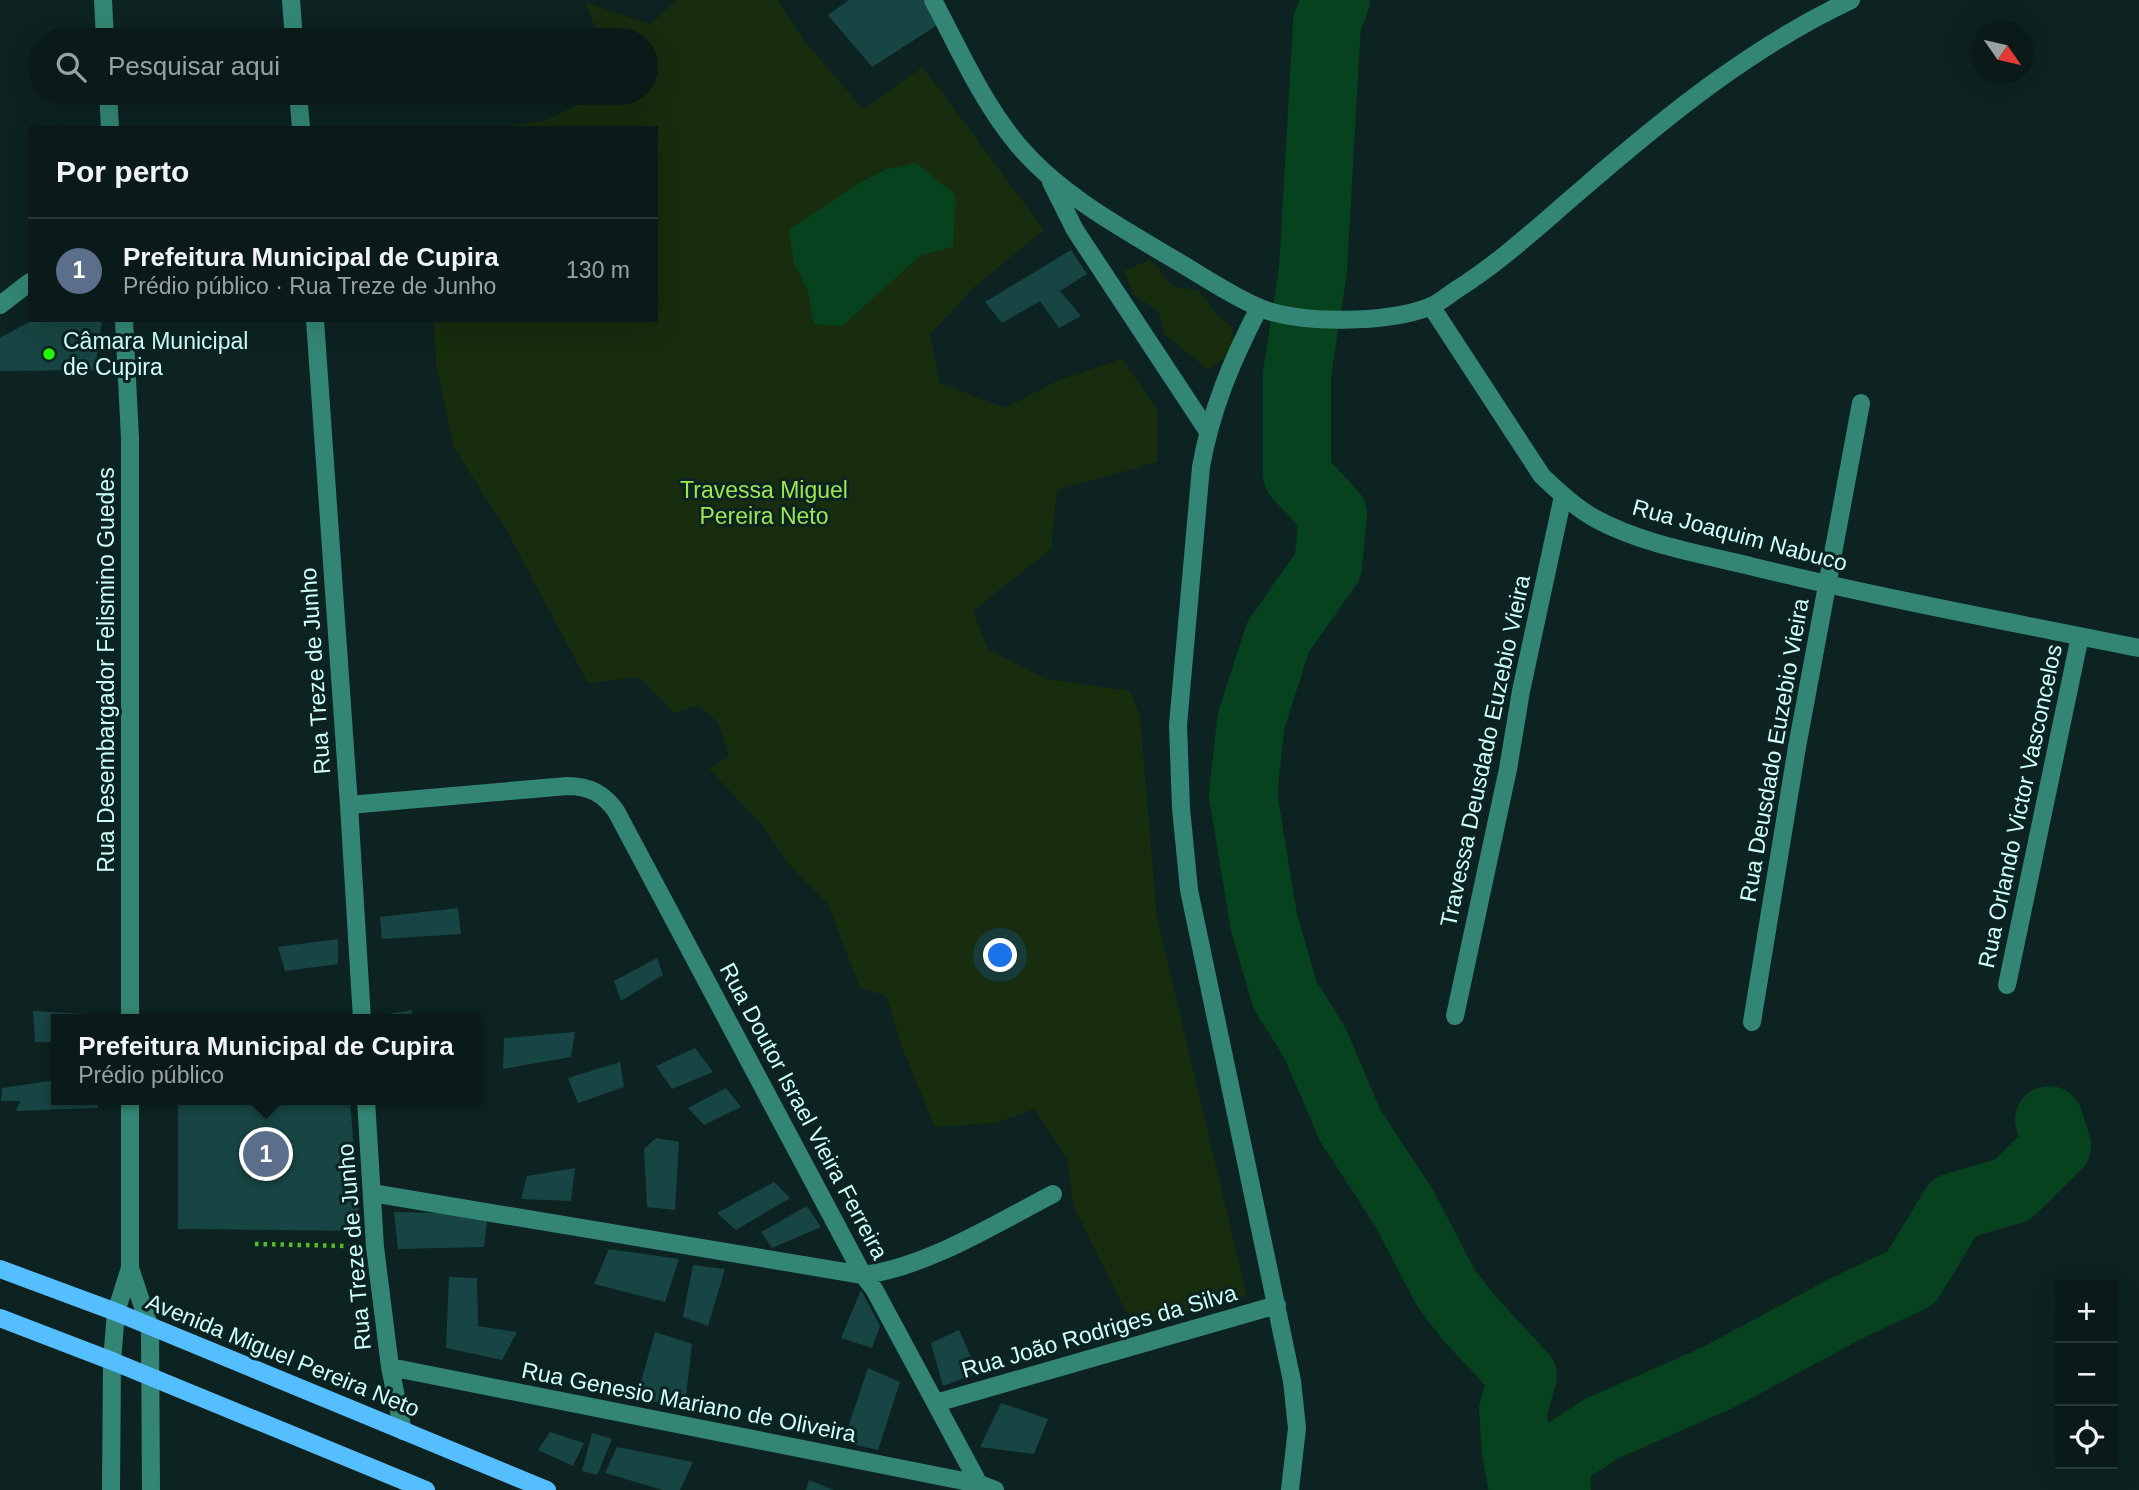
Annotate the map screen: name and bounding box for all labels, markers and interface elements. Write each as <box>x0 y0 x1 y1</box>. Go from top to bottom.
north arrow <box>1971 21 2034 84</box>
search box <box>28 28 658 105</box>
icon: search <box>52 48 90 86</box>
text: Pesquisar aqui <box>108 51 280 81</box>
text: Por perto <box>56 155 189 188</box>
text: Prefeitura Municipal de Cupira <box>123 242 499 272</box>
text: 1 <box>73 257 85 283</box>
text: 130 m <box>566 257 630 283</box>
text: Prédio público · Rua Treze de Junho <box>123 273 496 299</box>
place label: Câmara Municipal de Cupira <box>63 328 248 380</box>
marker: Câmara Municipal de Cupira <box>41 346 57 362</box>
street label: Rua Desembargador Felismino Guedes <box>93 467 119 873</box>
park label: Travessa Miguel Pereira Neto <box>680 477 848 529</box>
street label: Rua Joaquim Nabuco <box>1630 494 1850 576</box>
street label: Rua Treze de Junho <box>295 567 335 775</box>
street label: Travessa Deusdado Euzebio Vieira <box>1435 572 1535 929</box>
street label: Rua Deusdado Euzebio Vieira <box>1734 596 1814 904</box>
street label: Rua Orlando Victor Vasconcelos <box>1973 642 2067 970</box>
your location <box>983 938 1017 972</box>
street label: Rua Doutor Israel Vieira Ferreira <box>715 958 893 1264</box>
popup <box>51 1014 481 1105</box>
text: Prefeitura Municipal de Cupira <box>78 1031 454 1061</box>
text: Prédio público <box>78 1062 224 1088</box>
pin: 1 <box>243 1128 289 1180</box>
street label: Rua Treze de Junho <box>332 1143 376 1351</box>
street label: Rua João Rodriges da Silva <box>958 1279 1240 1383</box>
map controls <box>2055 1280 2118 1469</box>
button: + <box>2055 1280 2118 1343</box>
street label: Avenida Miguel Pereira Neto <box>143 1288 423 1422</box>
button: − <box>2055 1343 2118 1406</box>
street label: Rua Genesio Mariano de Oliveira <box>520 1357 859 1447</box>
button: locate <box>2055 1406 2118 1469</box>

